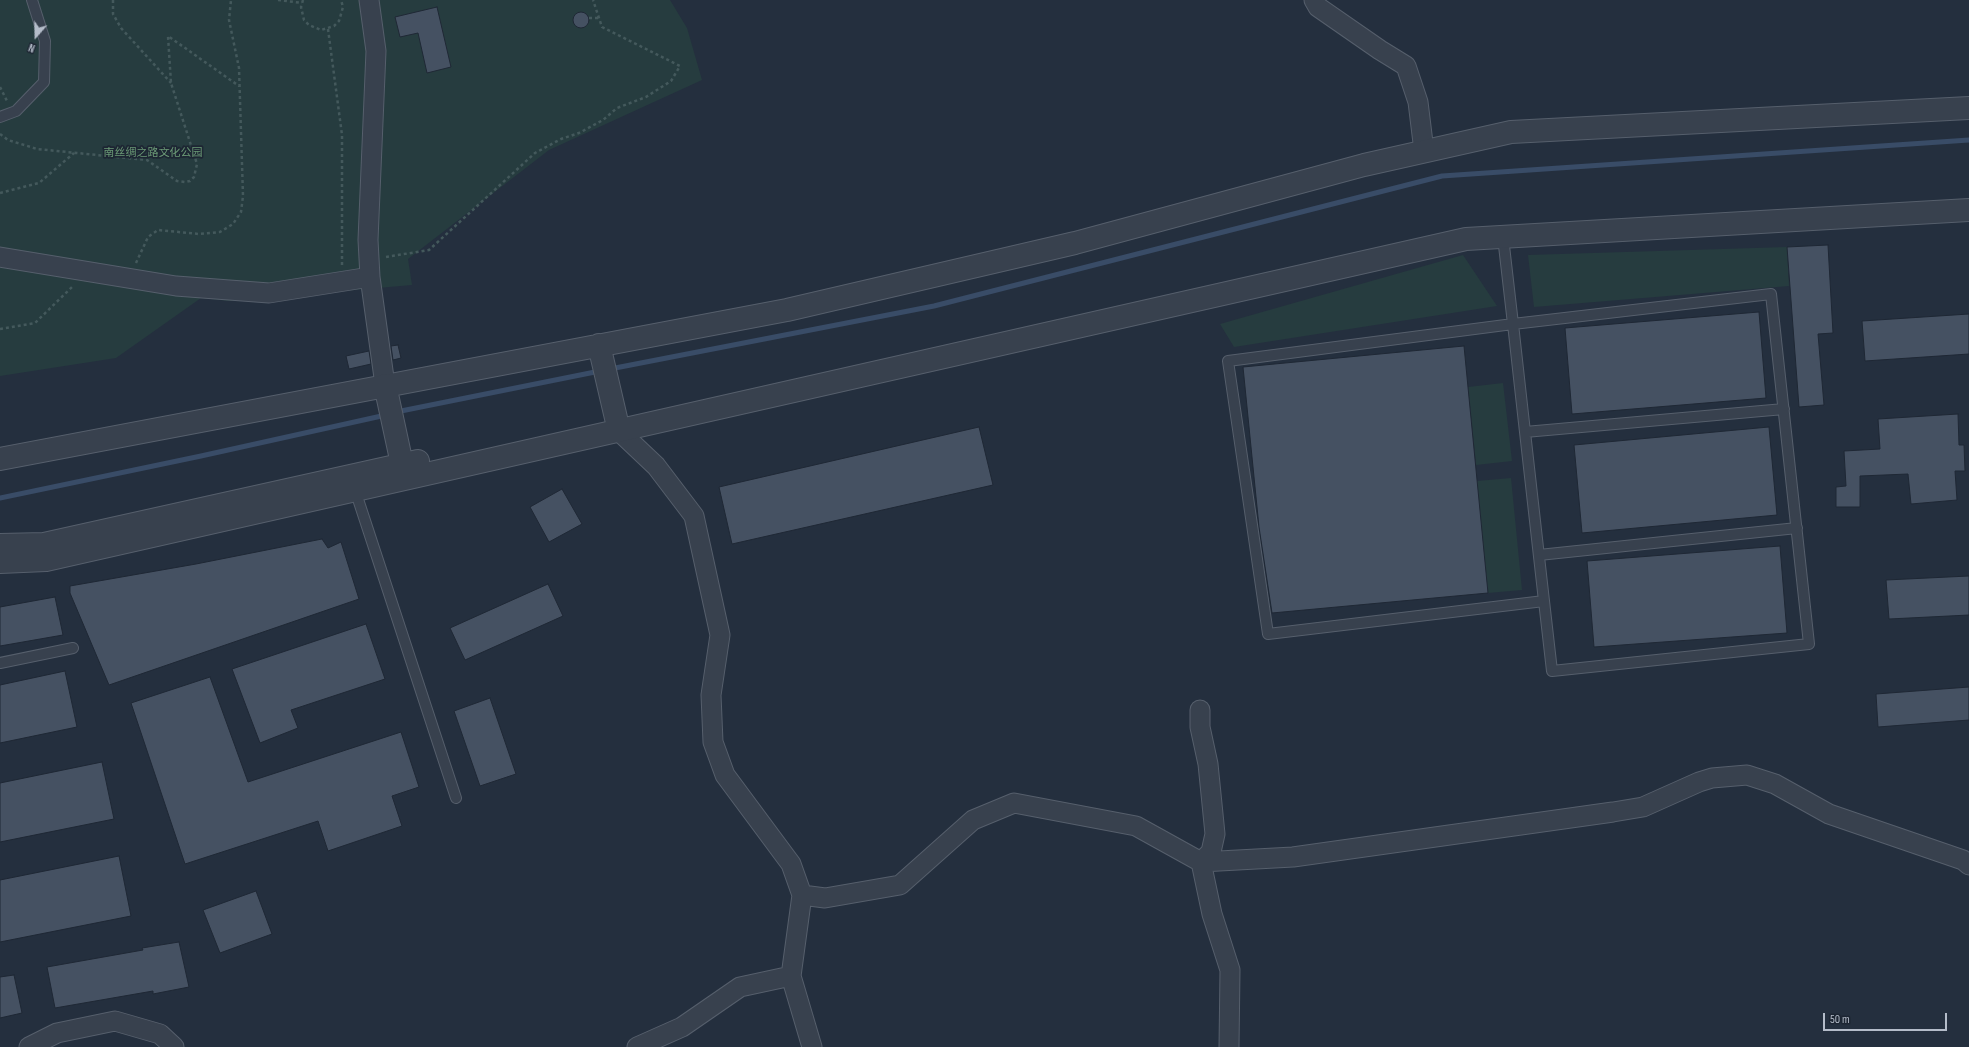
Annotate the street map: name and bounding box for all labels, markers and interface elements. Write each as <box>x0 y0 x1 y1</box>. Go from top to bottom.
north arrow <box>16 16 56 56</box>
text: N <box>27 41 37 55</box>
park label: 南丝绸之路文化公园 <box>104 146 202 160</box>
scale bar <box>1825 1005 1949 1031</box>
text: 50 m <box>1830 1012 1850 1027</box>

